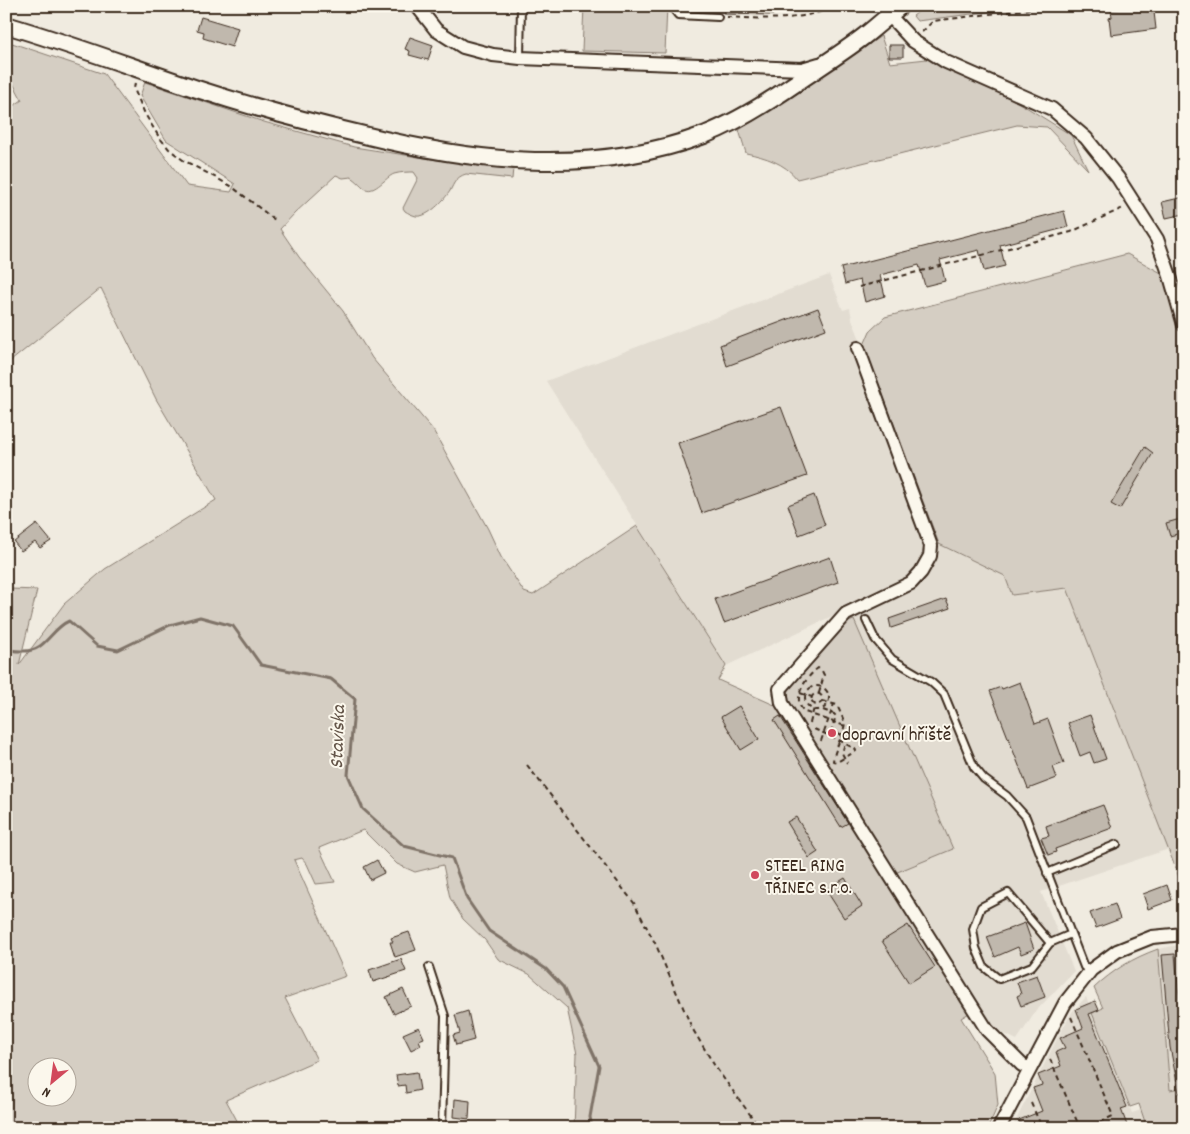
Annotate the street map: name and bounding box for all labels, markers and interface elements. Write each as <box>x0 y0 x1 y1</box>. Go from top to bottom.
water label: Staviska <box>324 703 354 769</box>
place label: dopravní hřiště <box>842 723 951 750</box>
marker: dopravní hřiště <box>826 727 838 739</box>
place label: STEEL RING TŘINEC s.r.o. <box>765 854 852 903</box>
marker: STEEL RING TŘINEC s.r.o. <box>749 869 761 881</box>
north arrow <box>28 1056 78 1106</box>
text: N <box>39 1081 55 1102</box>

